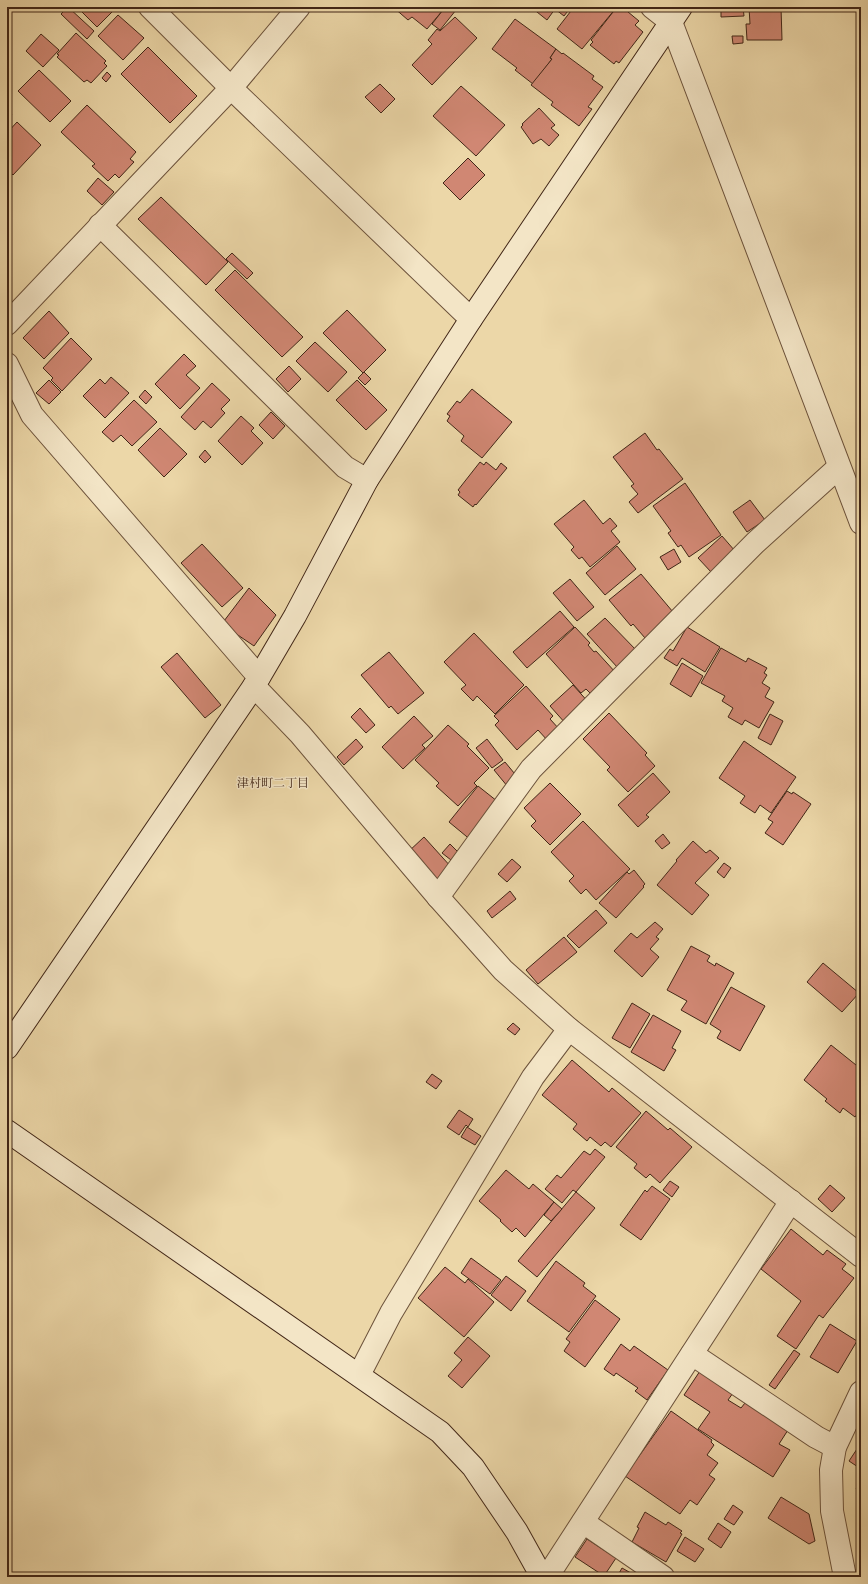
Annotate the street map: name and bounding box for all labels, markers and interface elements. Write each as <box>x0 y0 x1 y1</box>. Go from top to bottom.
district label: 津村町二丁目 <box>237 776 309 791</box>

